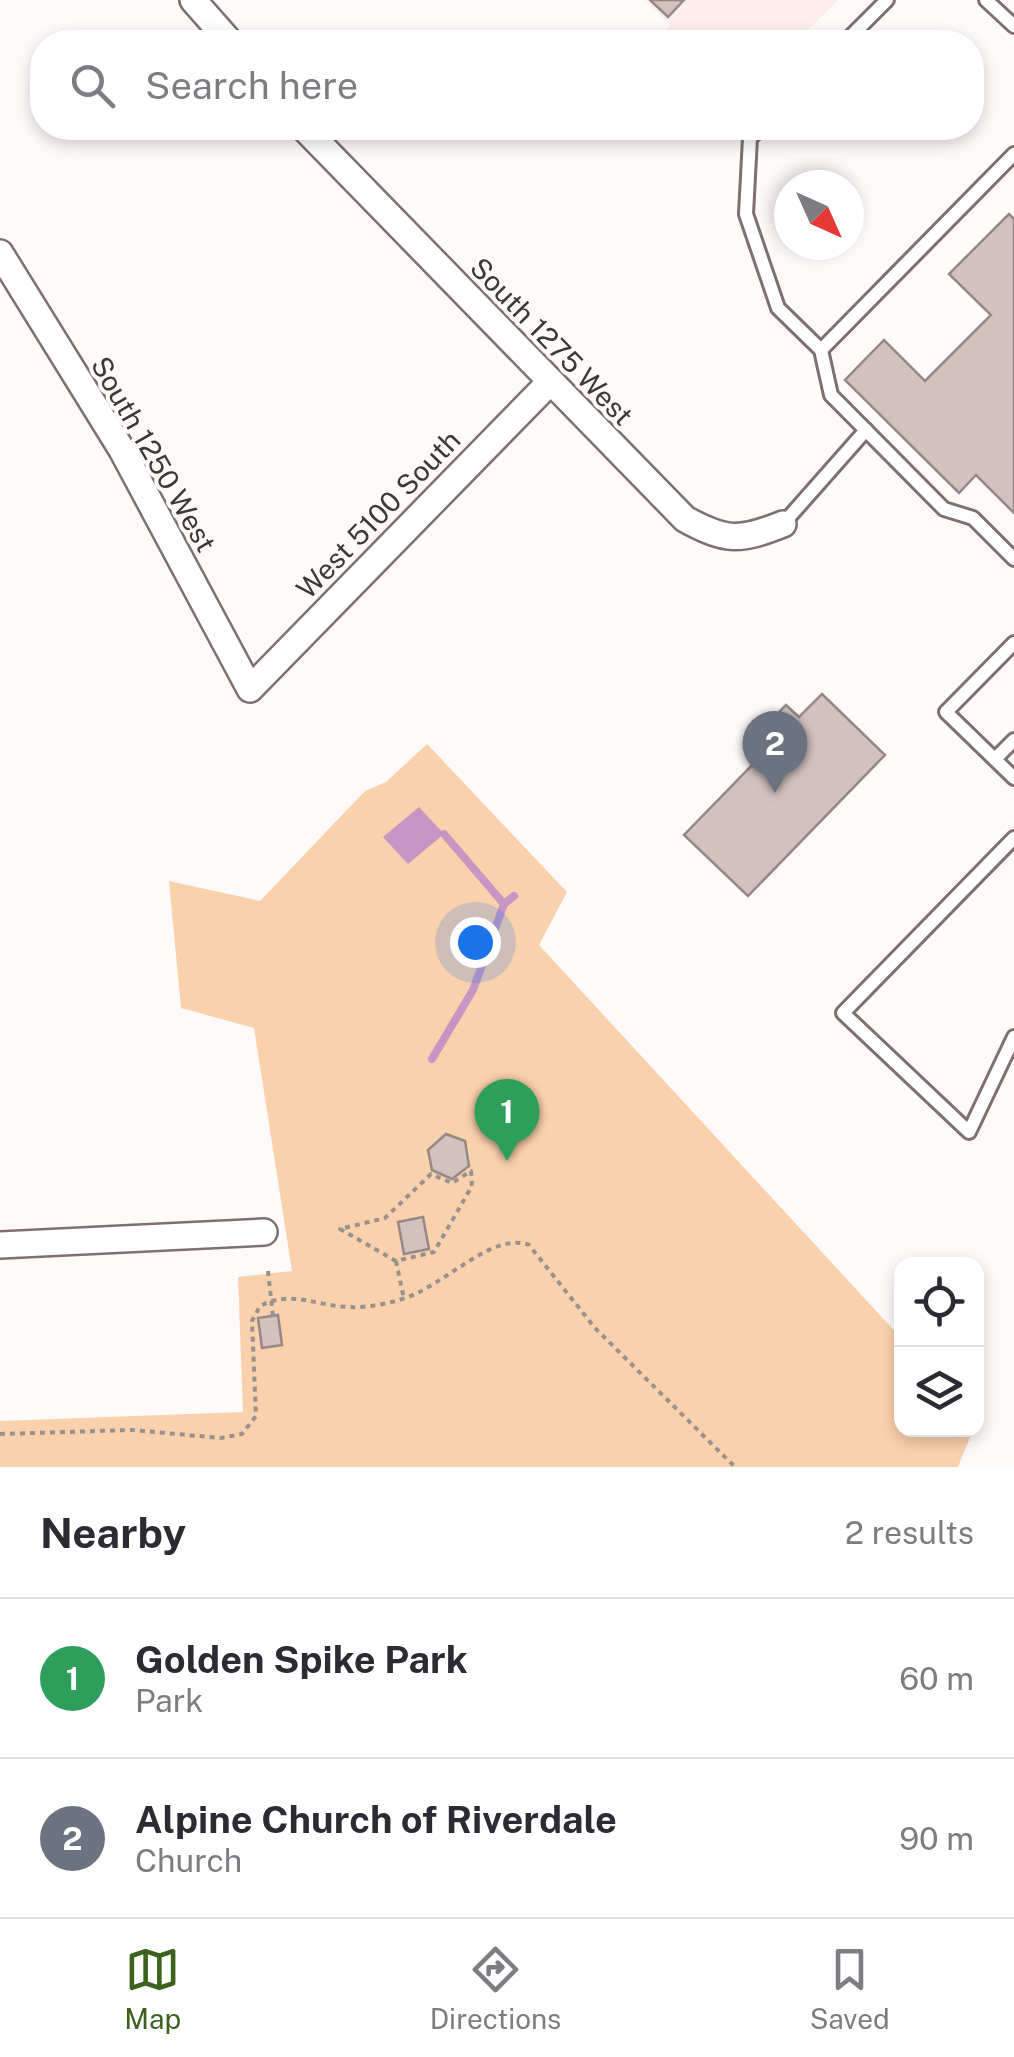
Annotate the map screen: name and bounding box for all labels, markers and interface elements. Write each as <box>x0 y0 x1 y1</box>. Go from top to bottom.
search box <box>30 30 984 140</box>
icon: search <box>65 58 120 113</box>
text: Search here <box>145 63 358 108</box>
north arrow <box>774 170 864 260</box>
street label: South 1275 West <box>464 251 640 431</box>
street label: South 1250 West <box>85 351 223 557</box>
street label: West 5100 South <box>289 423 467 605</box>
pin: 2 <box>742 710 808 793</box>
your location <box>450 917 501 968</box>
pin: 1 <box>474 1078 540 1161</box>
map controls <box>894 1257 984 1437</box>
button: locate <box>894 1257 984 1347</box>
button: layers <box>894 1347 984 1437</box>
text: Nearby <box>40 1508 186 1557</box>
text: 2 results <box>845 1514 974 1551</box>
text: Golden Spike Park <box>135 1637 468 1682</box>
text: 1 <box>66 1660 79 1697</box>
text: 60 m <box>899 1660 974 1697</box>
text: Park <box>135 1682 203 1719</box>
text: Alpine Church of Riverdale <box>135 1797 617 1842</box>
text: 2 <box>62 1820 83 1857</box>
text: 90 m <box>899 1820 974 1857</box>
text: Church <box>135 1842 242 1879</box>
tab: Map <box>124 1942 181 2035</box>
tab: Directions <box>430 1942 561 2035</box>
tab: Saved <box>810 1942 890 2035</box>

